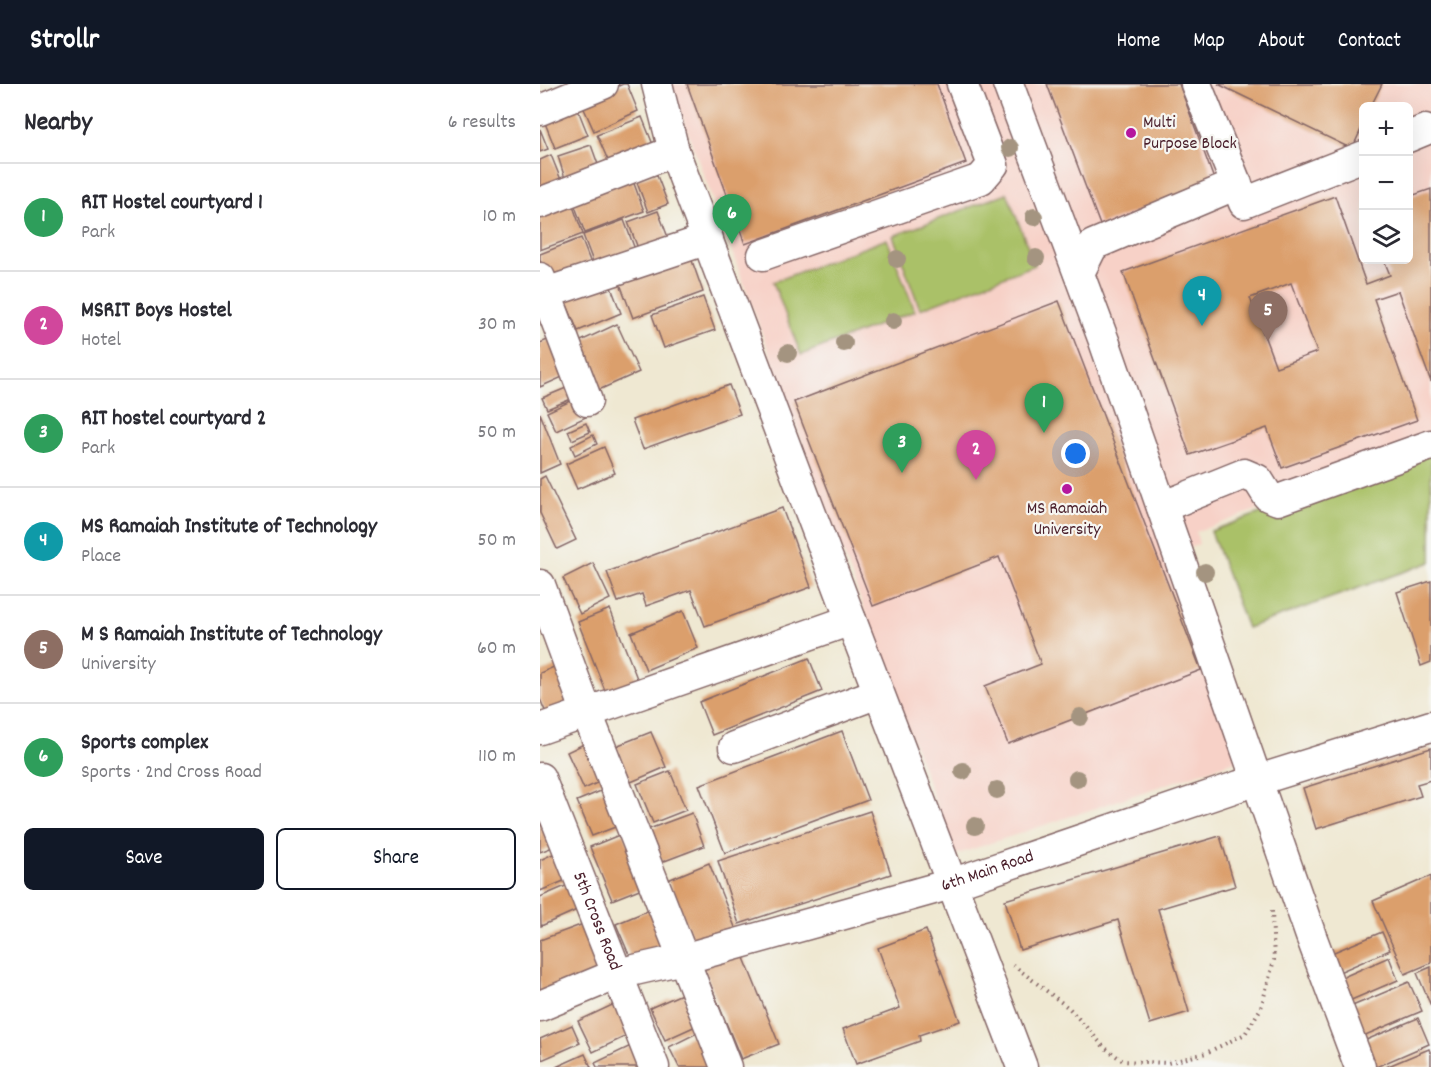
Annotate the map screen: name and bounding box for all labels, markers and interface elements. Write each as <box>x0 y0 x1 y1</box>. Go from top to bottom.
text: Strollr <box>30 22 99 62</box>
text: Home <box>1116 27 1160 57</box>
text: Map <box>1193 27 1225 57</box>
text: About <box>1258 27 1305 57</box>
text: Contact <box>1338 27 1401 57</box>
map controls <box>1359 102 1413 264</box>
button: + <box>1359 102 1413 156</box>
text: Nearby <box>24 105 92 142</box>
text: 6 results <box>448 109 516 137</box>
place label: Multi Purpose Block <box>1143 111 1237 157</box>
marker: Multi Purpose Block <box>1124 126 1138 140</box>
button: − <box>1359 156 1413 210</box>
text: RIT Hostel courtyard 1 <box>81 188 263 219</box>
pin: 6 <box>712 194 752 244</box>
text: 1 <box>41 203 46 231</box>
text: 10 m <box>482 203 516 231</box>
button: layers <box>1359 210 1413 264</box>
text: Park <box>81 219 115 247</box>
pin: 4 <box>1182 276 1222 326</box>
pin: 5 <box>1248 292 1288 341</box>
text: MSRIT Boys Hostel <box>81 296 232 327</box>
text: 2 <box>39 311 48 339</box>
text: 30 m <box>478 311 516 339</box>
text: Hotel <box>81 327 121 355</box>
pin: 1 <box>1024 384 1064 433</box>
text: RIT hostel courtyard 2 <box>81 404 266 435</box>
text: 3 <box>39 419 48 447</box>
text: 50 m <box>478 419 516 447</box>
pin: 3 <box>882 424 922 473</box>
pin: 2 <box>956 430 996 480</box>
text: Park <box>81 435 115 463</box>
your location <box>1061 439 1090 468</box>
marker: MS Ramaiah University <box>1060 482 1074 496</box>
place label: MS Ramaiah University <box>1027 497 1107 543</box>
text: MS Ramaiah Institute of Technology <box>81 512 377 543</box>
text: 4 <box>39 527 48 555</box>
text: 50 m <box>478 527 516 555</box>
text: Place <box>81 543 121 571</box>
text: M S Ramaiah Institute of Technology <box>81 620 382 651</box>
text: 5 <box>39 635 48 663</box>
text: 60 m <box>477 635 516 663</box>
text: University <box>81 651 156 679</box>
text: Sports complex <box>81 728 208 759</box>
text: 6 <box>39 743 48 771</box>
text: 110 m <box>478 743 516 771</box>
text: Sports · 2nd Cross Road <box>81 759 262 787</box>
button: Save <box>24 828 264 890</box>
button: Share <box>276 828 516 890</box>
street label: 6th Main Road <box>938 844 1037 899</box>
street label: 5th Cross Road <box>566 868 627 974</box>

